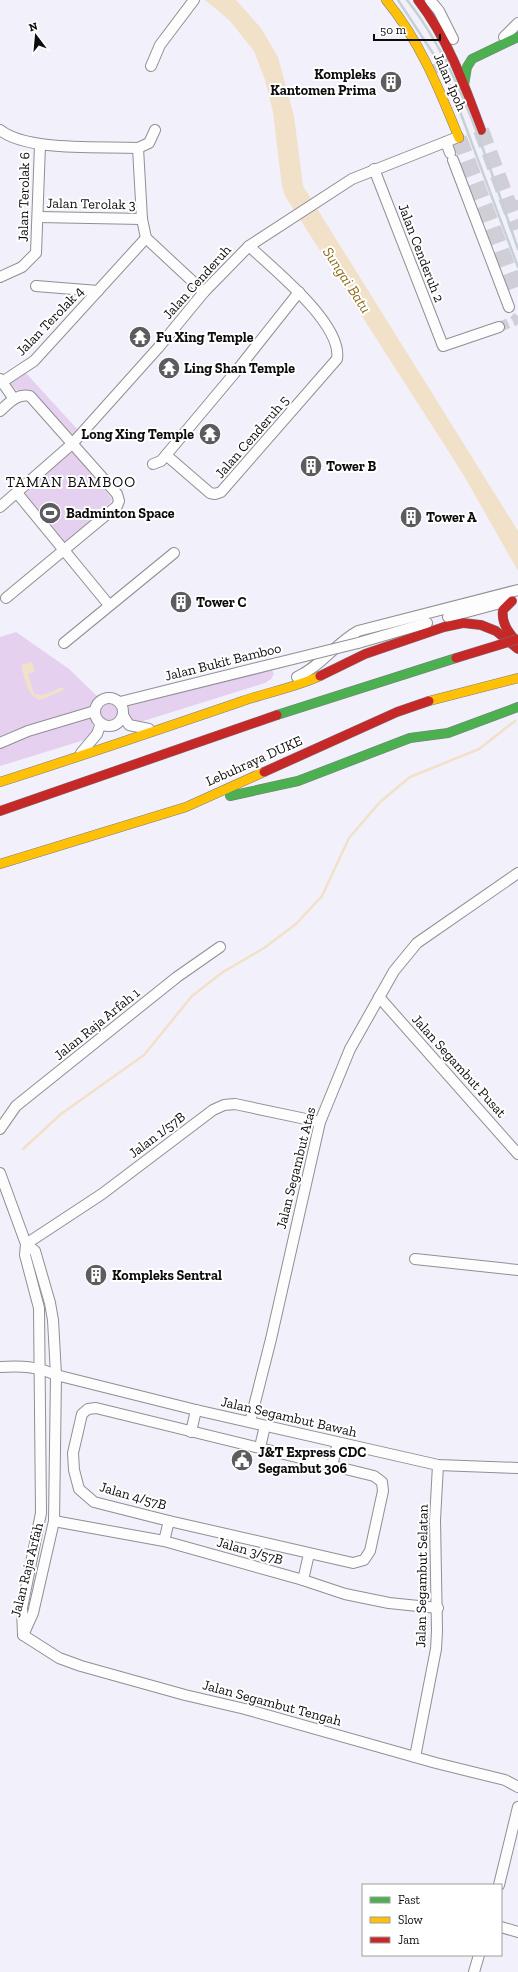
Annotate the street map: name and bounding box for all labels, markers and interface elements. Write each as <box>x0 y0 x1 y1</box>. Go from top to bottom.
north arrow <box>16 16 56 56</box>
scale bar <box>374 16 440 42</box>
text: N <box>28 19 40 34</box>
text: 50 m <box>380 23 407 37</box>
street label: Jalan Ipoh <box>430 50 470 114</box>
place label: Kompleks Kantomen Prima <box>270 66 377 99</box>
building icon: Kompleks Kantomen Prima <box>378 69 404 95</box>
street label: Jalan Terolak 6 <box>15 152 33 242</box>
street label: Jalan Terolak 3 <box>46 195 136 213</box>
street label: Jalan Cenderuh 2 <box>394 201 448 305</box>
street label: Jalan Cenderuh <box>159 241 235 323</box>
water label: Sungai Batu <box>319 244 375 317</box>
street label: Jalan Terolak 4 <box>13 282 88 359</box>
temple icon: Fu Xing Temple <box>127 324 153 350</box>
place label: Fu Xing Temple <box>156 329 254 346</box>
temple icon: Ling Shan Temple <box>156 355 182 381</box>
place label: Ling Shan Temple <box>184 360 295 377</box>
street label: Jalan Cenderuh 5 <box>211 392 293 482</box>
temple icon: Long Xing Temple <box>197 421 223 447</box>
place label: Long Xing Temple <box>81 426 194 443</box>
building icon: Tower B <box>298 453 324 479</box>
place label: Tower B <box>326 458 376 475</box>
district label: TAMAN BAMBOO <box>6 473 136 491</box>
sports icon: Badminton Space <box>37 500 63 526</box>
building icon: Tower A <box>398 504 424 530</box>
place label: Badminton Space <box>66 505 175 522</box>
place label: Tower A <box>426 509 477 526</box>
building icon: Tower C <box>168 589 194 615</box>
place label: Tower C <box>196 594 246 611</box>
street label: Jalan Bukit Bamboo <box>163 639 283 685</box>
street label: Lebuhraya DUKE <box>203 732 305 790</box>
street label: Jalan Raja Arfah 1 <box>51 984 144 1064</box>
street label: Jalan Segambut Pusat <box>408 1011 510 1122</box>
street label: Jalan Segambut Atas <box>273 1105 319 1231</box>
street label: Jalan 1/57B <box>125 1108 189 1162</box>
building icon: Kompleks Sentral <box>83 1262 109 1288</box>
place label: Kompleks Sentral <box>112 1267 222 1284</box>
street label: Jalan Segambut Bawah <box>219 1393 359 1441</box>
place label: J&T Express CDC Segambut 306 <box>258 1444 366 1477</box>
public building icon: J&T Express CDC Segambut 306 <box>229 1447 255 1473</box>
street label: Jalan 4/57B <box>98 1478 168 1514</box>
street label: Jalan Segambut Selatan <box>412 1504 432 1648</box>
street label: Jalan Raja Arfah <box>7 1521 47 1619</box>
street label: Jalan 3/57B <box>215 1533 285 1569</box>
street label: Jalan Segambut Tengah <box>201 1676 343 1730</box>
legend <box>362 1884 502 1956</box>
text: Fast <box>398 1893 421 1907</box>
text: Slow <box>398 1913 424 1927</box>
text: Jam <box>398 1933 420 1947</box>

